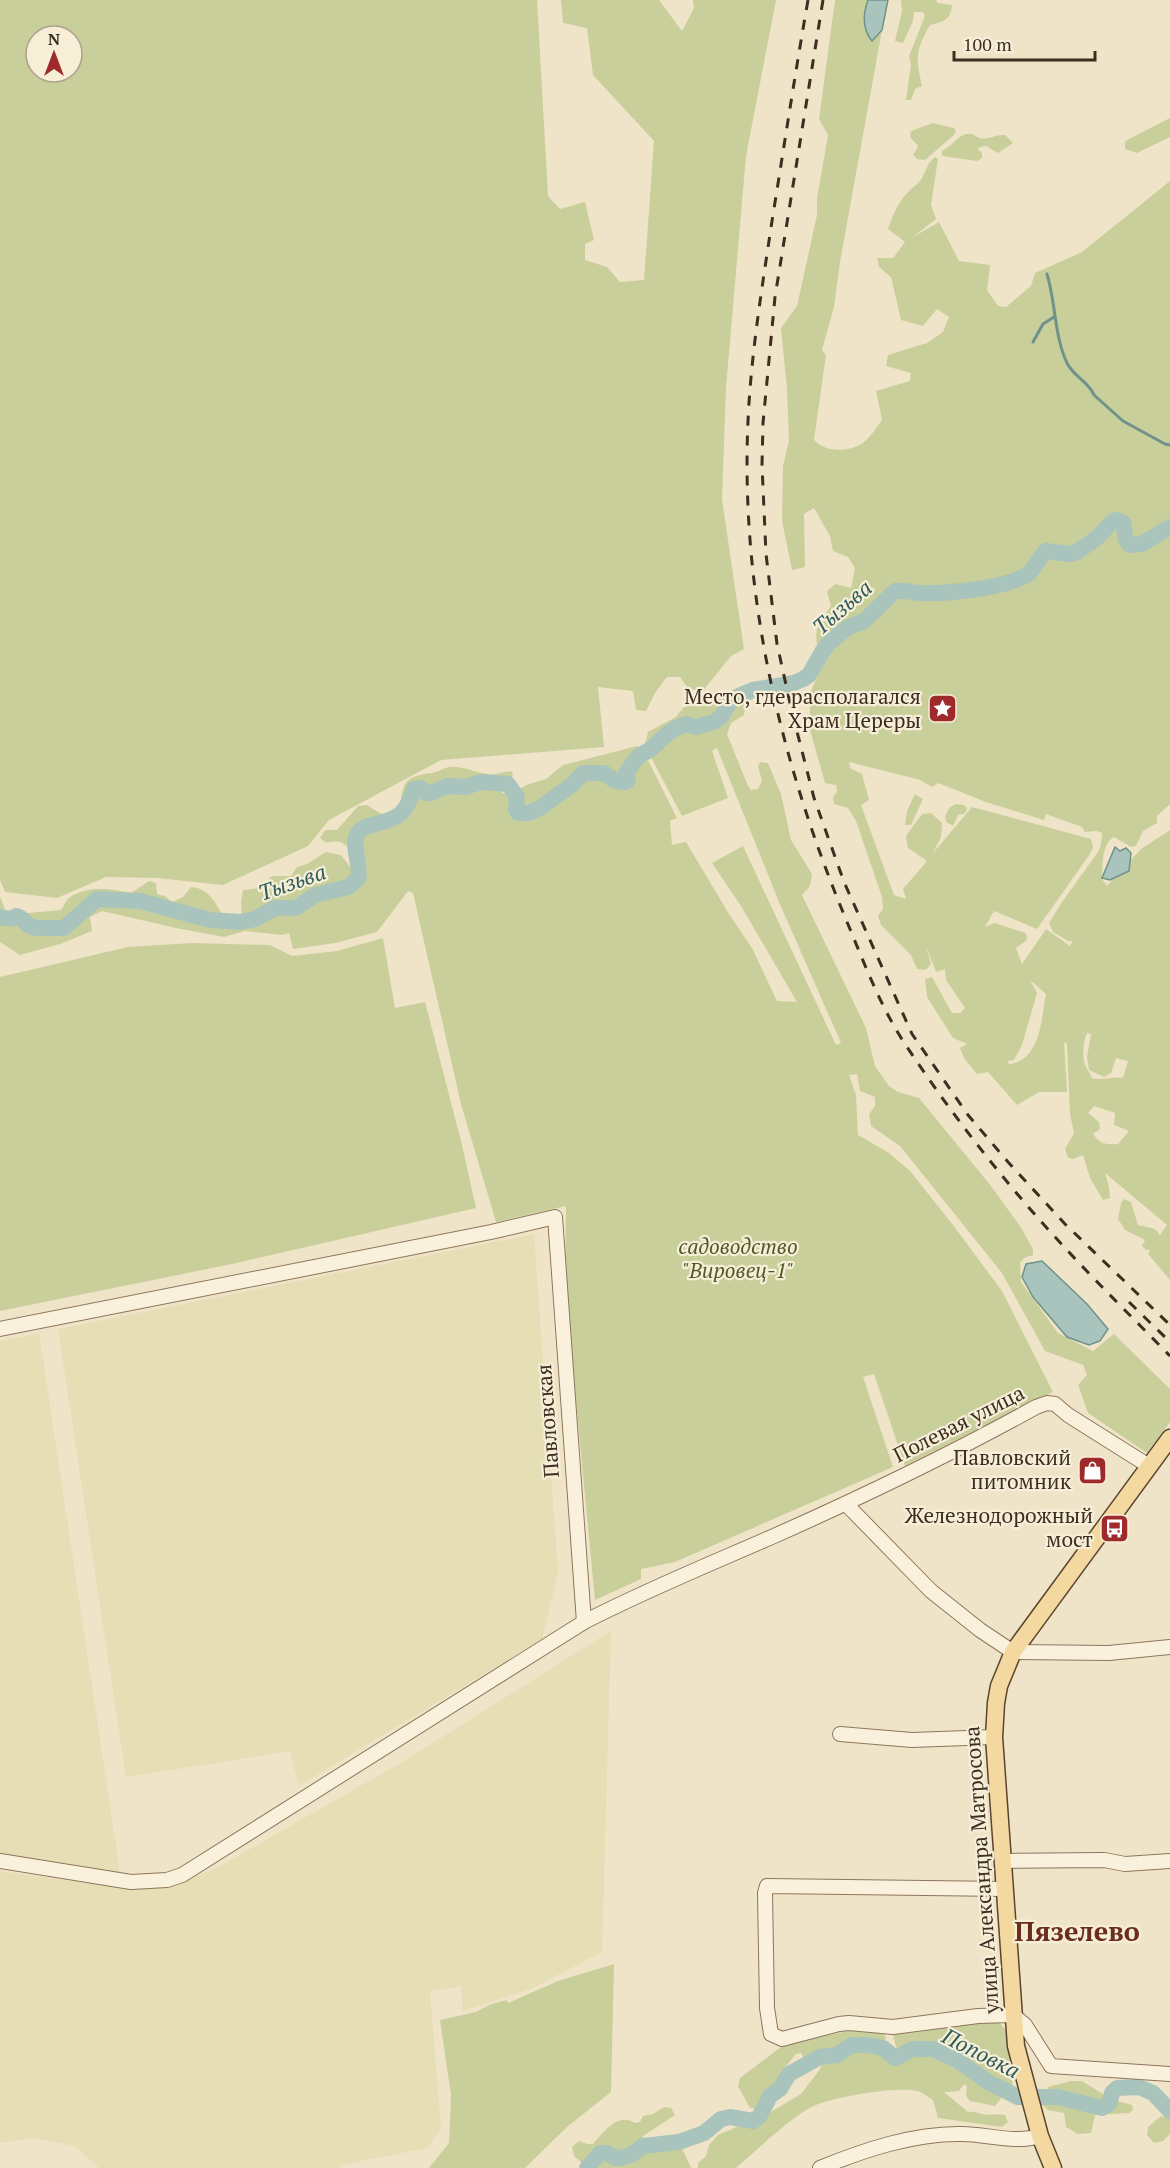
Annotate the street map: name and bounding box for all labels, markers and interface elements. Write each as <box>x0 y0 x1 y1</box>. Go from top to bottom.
north arrow <box>24 24 84 84</box>
scale bar <box>954 24 1095 62</box>
text: N <box>48 28 60 50</box>
text: 100 m <box>963 32 1012 56</box>
water label: Тызьва <box>806 573 878 640</box>
place label: Место, где располагался Храм Цереры <box>684 682 921 734</box>
place icon: Место, где располагался Храм Цереры <box>926 693 958 725</box>
water label: Тызьва <box>254 856 330 907</box>
park label: садоводство "Вировец-1" <box>678 1232 798 1284</box>
street label: Павловская <box>529 1363 565 1479</box>
street label: Полевая улица <box>888 1378 1029 1468</box>
place label: Павловский питомник <box>953 1443 1072 1495</box>
shop icon: Павловский питомник <box>1076 1454 1108 1486</box>
place label: Железнодорожный мост <box>904 1501 1093 1553</box>
bus stop icon: Железнодорожный мост <box>1098 1512 1130 1544</box>
street label: улица Александра Матросова <box>957 1725 1005 2016</box>
district label: Пязелево <box>1014 1913 1140 1949</box>
water label: Поповка <box>937 2020 1025 2084</box>

